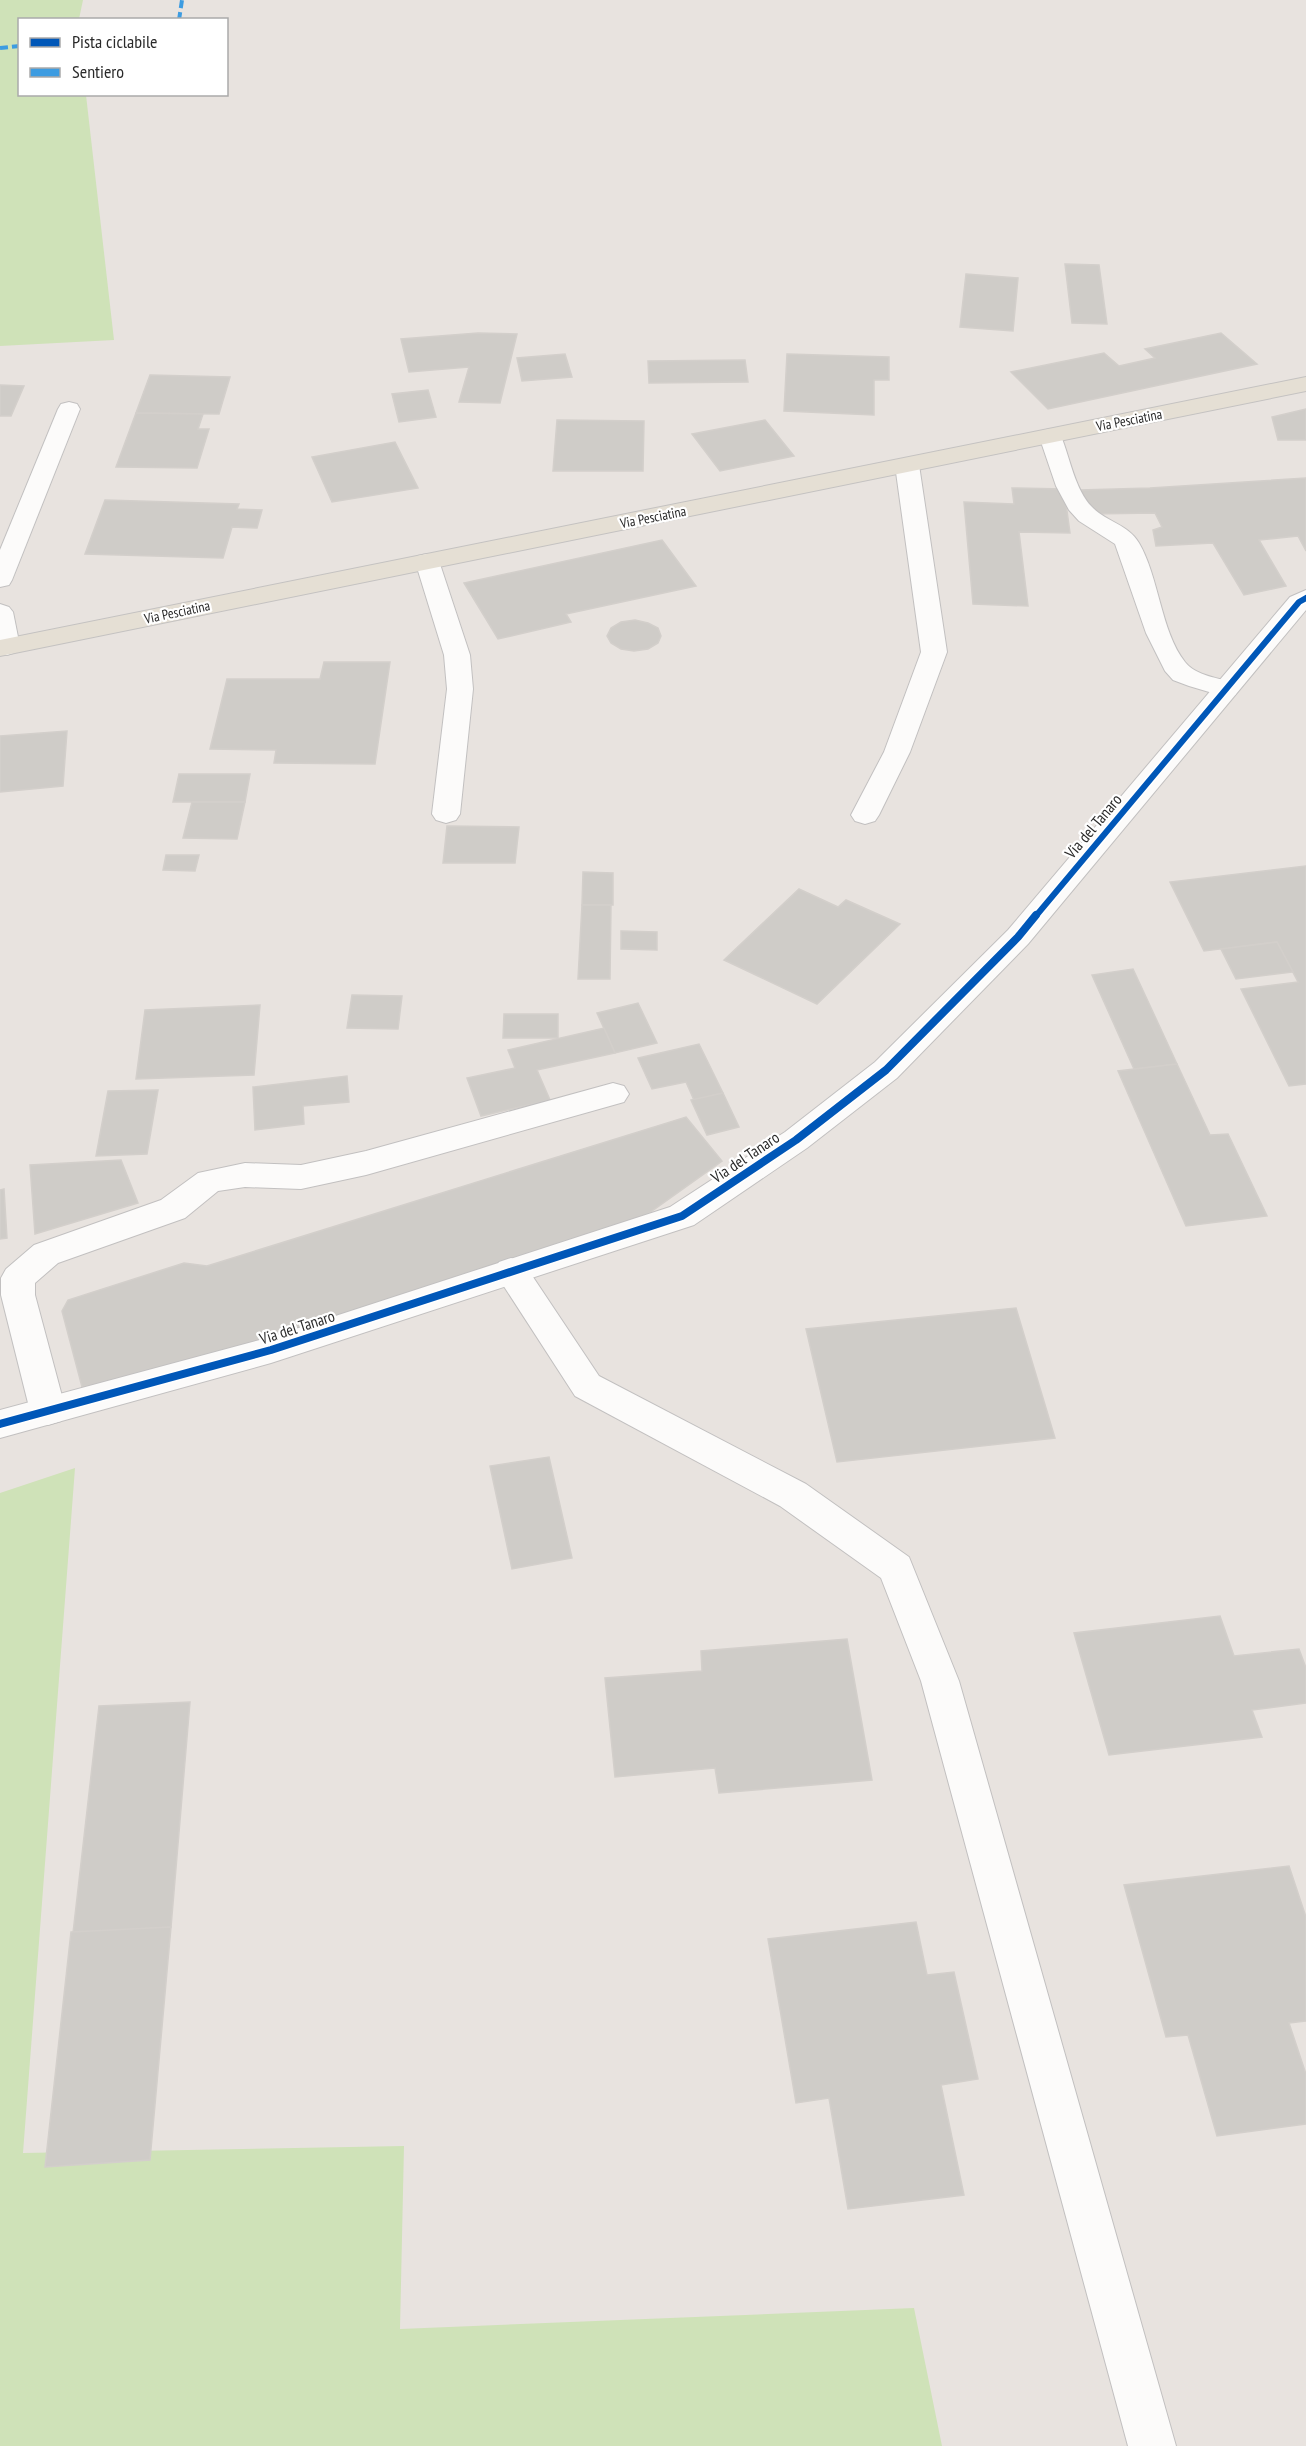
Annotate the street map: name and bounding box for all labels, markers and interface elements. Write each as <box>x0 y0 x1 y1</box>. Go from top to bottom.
legend <box>18 18 228 96</box>
text: Pista ciclabile <box>72 30 158 53</box>
text: Sentiero <box>72 60 124 83</box>
street label: Via Pesciatina <box>1094 405 1163 435</box>
street label: Via Pesciatina <box>618 502 687 532</box>
street label: Via Pesciatina <box>141 596 212 628</box>
street label: Via del Tanaro <box>1060 790 1126 863</box>
street label: Via del Tanaro <box>706 1127 783 1188</box>
street label: Via del Tanaro <box>256 1305 337 1349</box>

